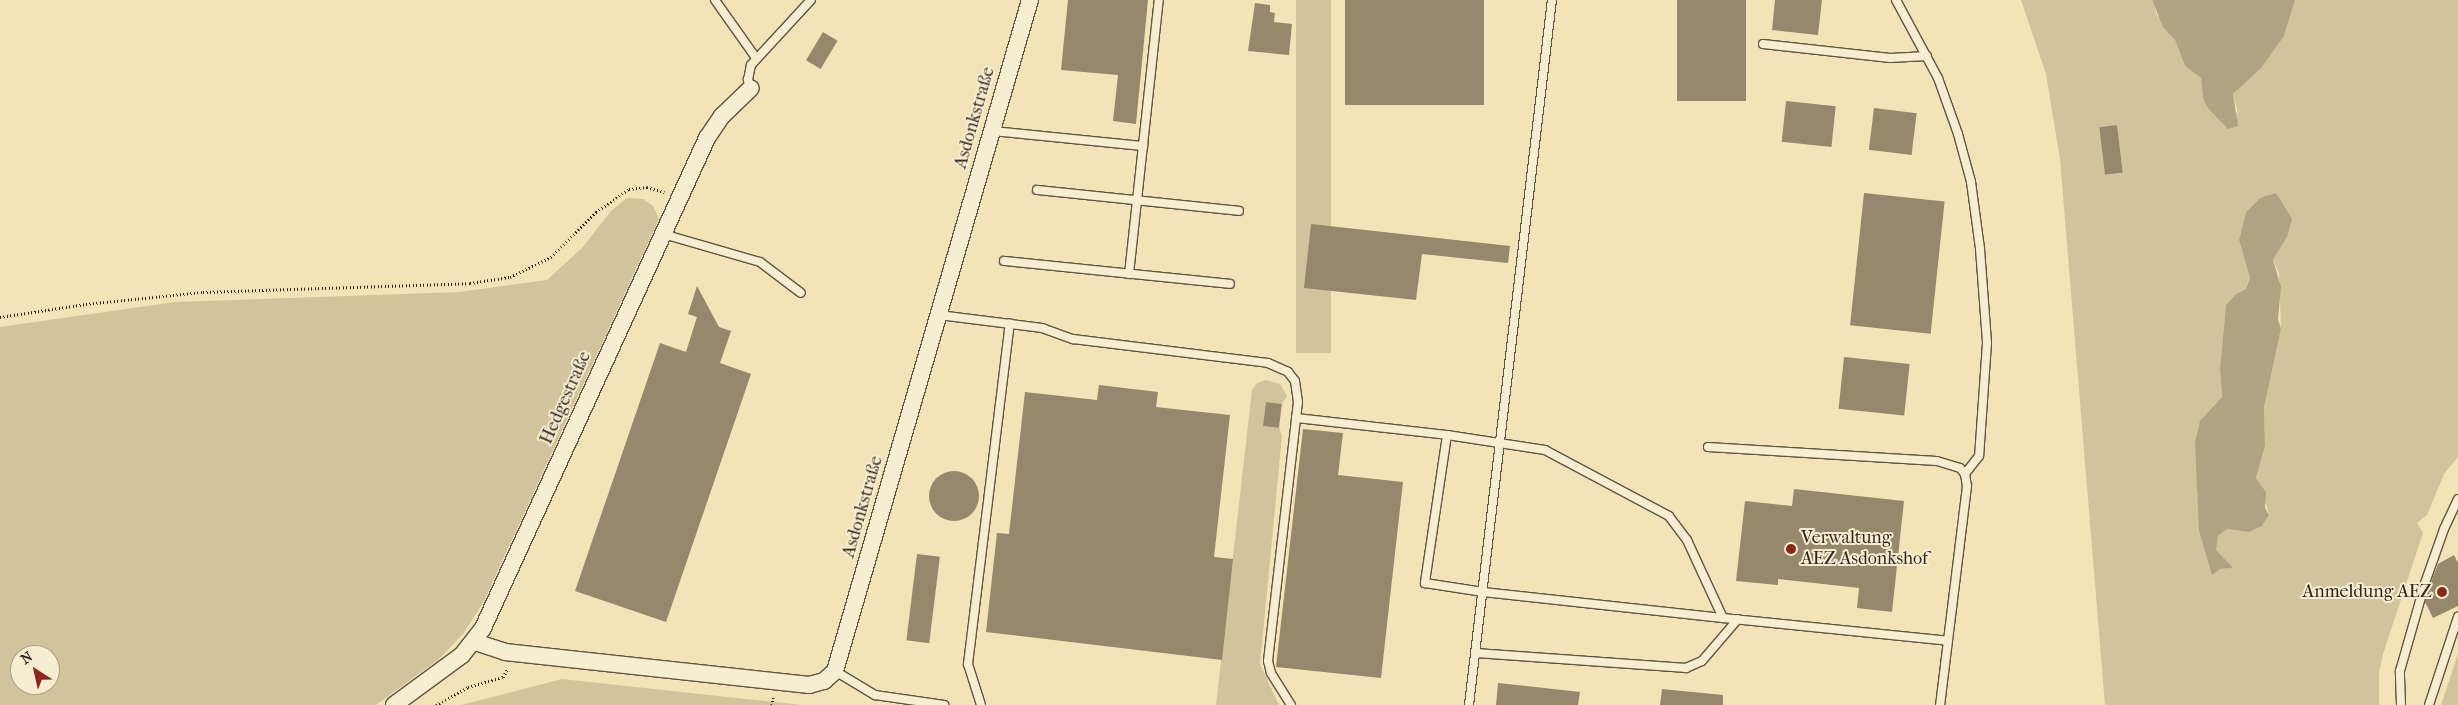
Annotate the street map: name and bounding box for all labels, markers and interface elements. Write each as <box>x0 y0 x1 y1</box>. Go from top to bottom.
street label: Asdonkstraße <box>950 65 1000 171</box>
street label: Hedgestraße <box>536 348 596 448</box>
street label: Asdonkstraße <box>838 454 888 560</box>
place label: Verwaltung AEZ Asdonkshof <box>1801 528 1928 570</box>
marker: Verwaltung AEZ Asdonkshof <box>1785 543 1797 555</box>
place label: Anmeldung AEZ <box>2303 581 2432 603</box>
marker: Anmeldung AEZ <box>2436 586 2448 598</box>
north arrow <box>10 645 60 695</box>
text: N <box>17 648 36 668</box>

